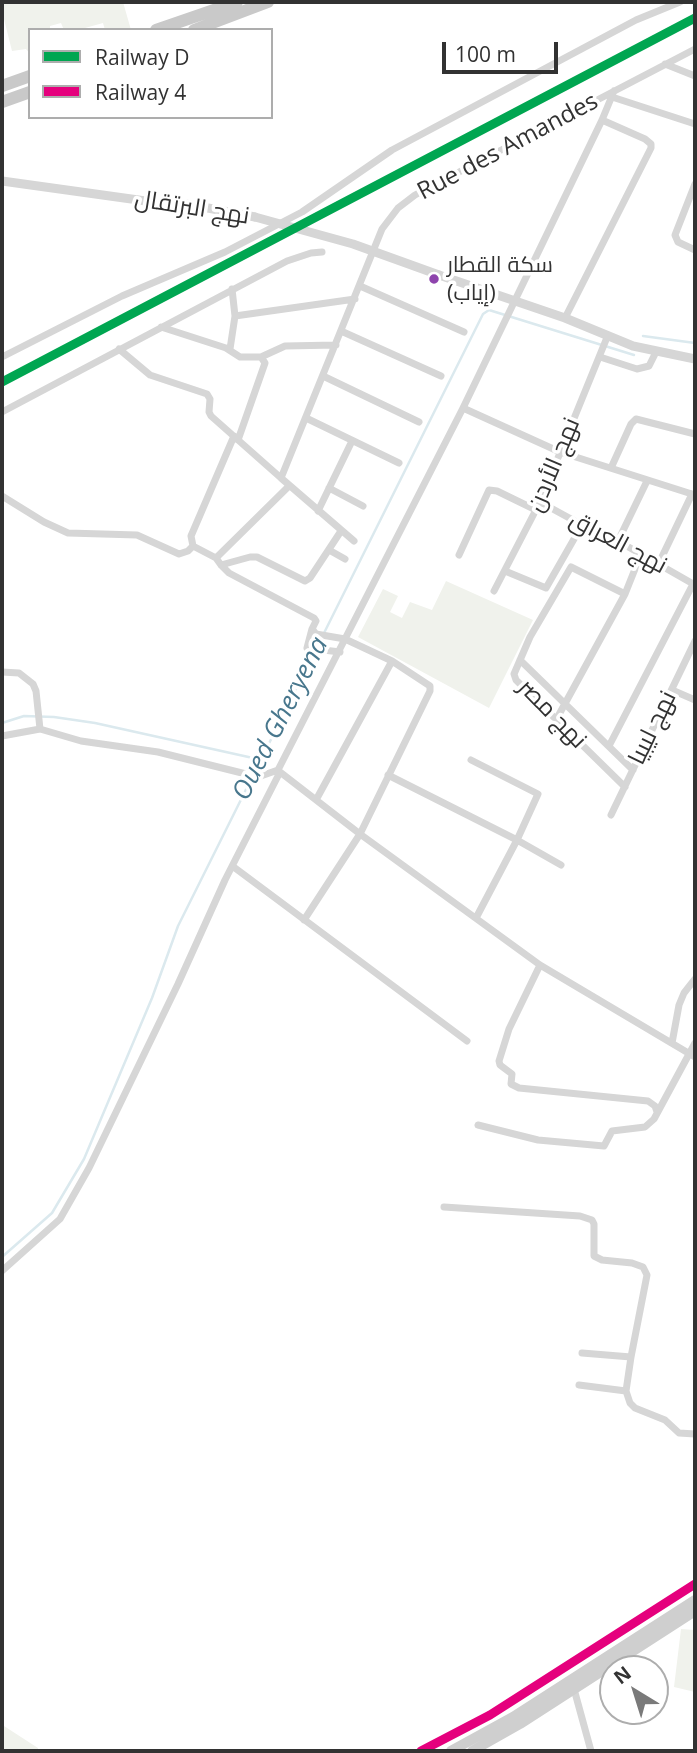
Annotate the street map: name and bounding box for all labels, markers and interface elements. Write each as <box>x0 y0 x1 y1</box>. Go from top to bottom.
legend <box>28 28 273 119</box>
scale bar <box>445 28 560 72</box>
text: 100 m <box>455 40 516 68</box>
text: Railway D <box>95 43 189 71</box>
text: Railway 4 <box>95 78 186 106</box>
street label: Rue des Amandes <box>413 87 603 207</box>
street label: نهج البرتقال <box>133 185 251 231</box>
place label: سكة القطار (إياب) <box>447 253 553 304</box>
marker: سكة القطار (إياب) <box>427 272 441 286</box>
street label: نهج الأردن <box>521 414 587 516</box>
street label: نهج العراق <box>564 505 672 581</box>
water label: Oued Gheryena <box>226 632 336 806</box>
street label: نهج مصر <box>512 673 592 755</box>
street label: نهج ليبيا <box>623 686 683 770</box>
north arrow <box>599 1655 669 1725</box>
text: N <box>608 1660 636 1690</box>

